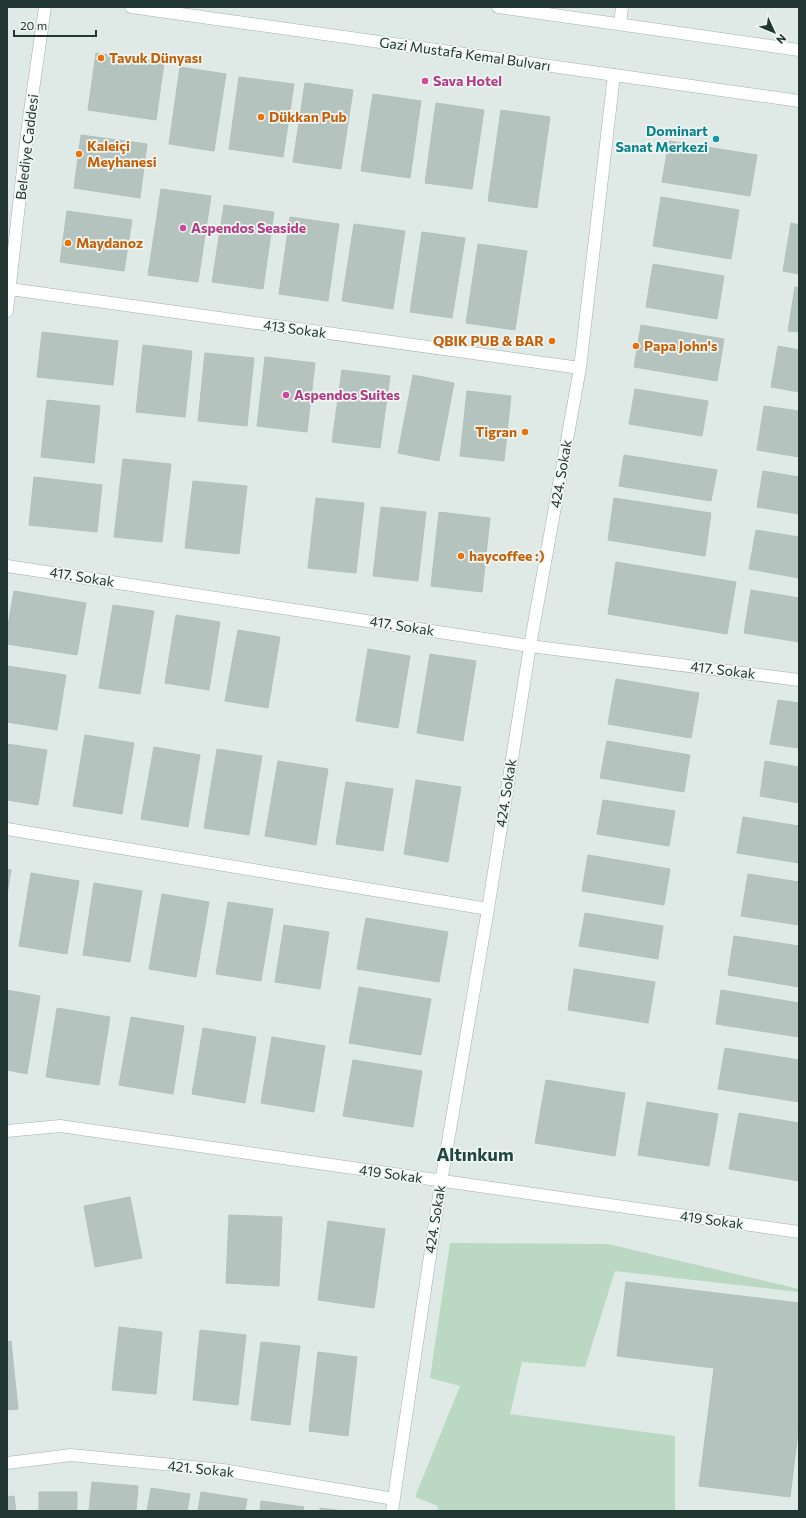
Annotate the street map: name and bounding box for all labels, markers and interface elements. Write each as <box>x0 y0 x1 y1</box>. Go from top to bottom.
scale bar <box>14 12 96 38</box>
north arrow <box>754 12 794 52</box>
text: 20 m <box>20 18 47 32</box>
text: N <box>774 32 789 47</box>
street label: Gazi Mustafa Kemal Bulvarı <box>378 33 552 74</box>
place label: Tavuk Dünyası <box>109 49 202 66</box>
marker: Tavuk Dünyası <box>96 53 106 63</box>
place label: Sava Hotel <box>433 72 502 89</box>
marker: Sava Hotel <box>420 76 430 86</box>
street label: Belediye Caddesi <box>12 93 41 201</box>
place label: Dükkan Pub <box>269 108 347 125</box>
marker: Dükkan Pub <box>256 112 266 122</box>
place label: Dominart Sanat Merkezi <box>615 122 708 155</box>
marker: Dominart Sanat Merkezi <box>711 134 721 144</box>
place label: Kaleiçi Meyhanesi <box>87 137 157 170</box>
marker: Kaleiçi Meyhanesi <box>74 149 84 159</box>
place label: Aspendos Seaside <box>191 219 306 236</box>
marker: Aspendos Seaside <box>178 223 188 233</box>
place label: Maydanoz <box>76 234 143 251</box>
marker: Maydanoz <box>63 238 73 248</box>
street label: 413 Sokak <box>262 316 328 341</box>
place label: QBIK PUB & BAR <box>433 332 544 349</box>
marker: QBIK PUB & BAR <box>547 336 557 346</box>
place label: Papa John's <box>644 337 718 354</box>
marker: Papa John's <box>631 341 641 351</box>
place label: Aspendos Suites <box>294 386 400 403</box>
marker: Aspendos Suites <box>281 390 291 400</box>
place label: Tigran <box>475 423 517 440</box>
marker: Tigran <box>520 427 530 437</box>
street label: 424. Sokak <box>546 438 575 509</box>
place label: haycoffee :) <box>469 547 545 564</box>
marker: haycoffee :) <box>456 551 466 561</box>
street label: 417. Sokak <box>48 563 116 590</box>
street label: 417. Sokak <box>368 612 436 639</box>
street label: 417. Sokak <box>690 657 757 682</box>
street label: 424. Sokak <box>492 757 519 828</box>
district label: Altınkum <box>436 1143 514 1165</box>
street label: 419 Sokak <box>358 1161 424 1186</box>
street label: 424. Sokak <box>421 1183 448 1254</box>
street label: 419 Sokak <box>679 1207 745 1232</box>
street label: 421. Sokak <box>167 1457 236 1481</box>

